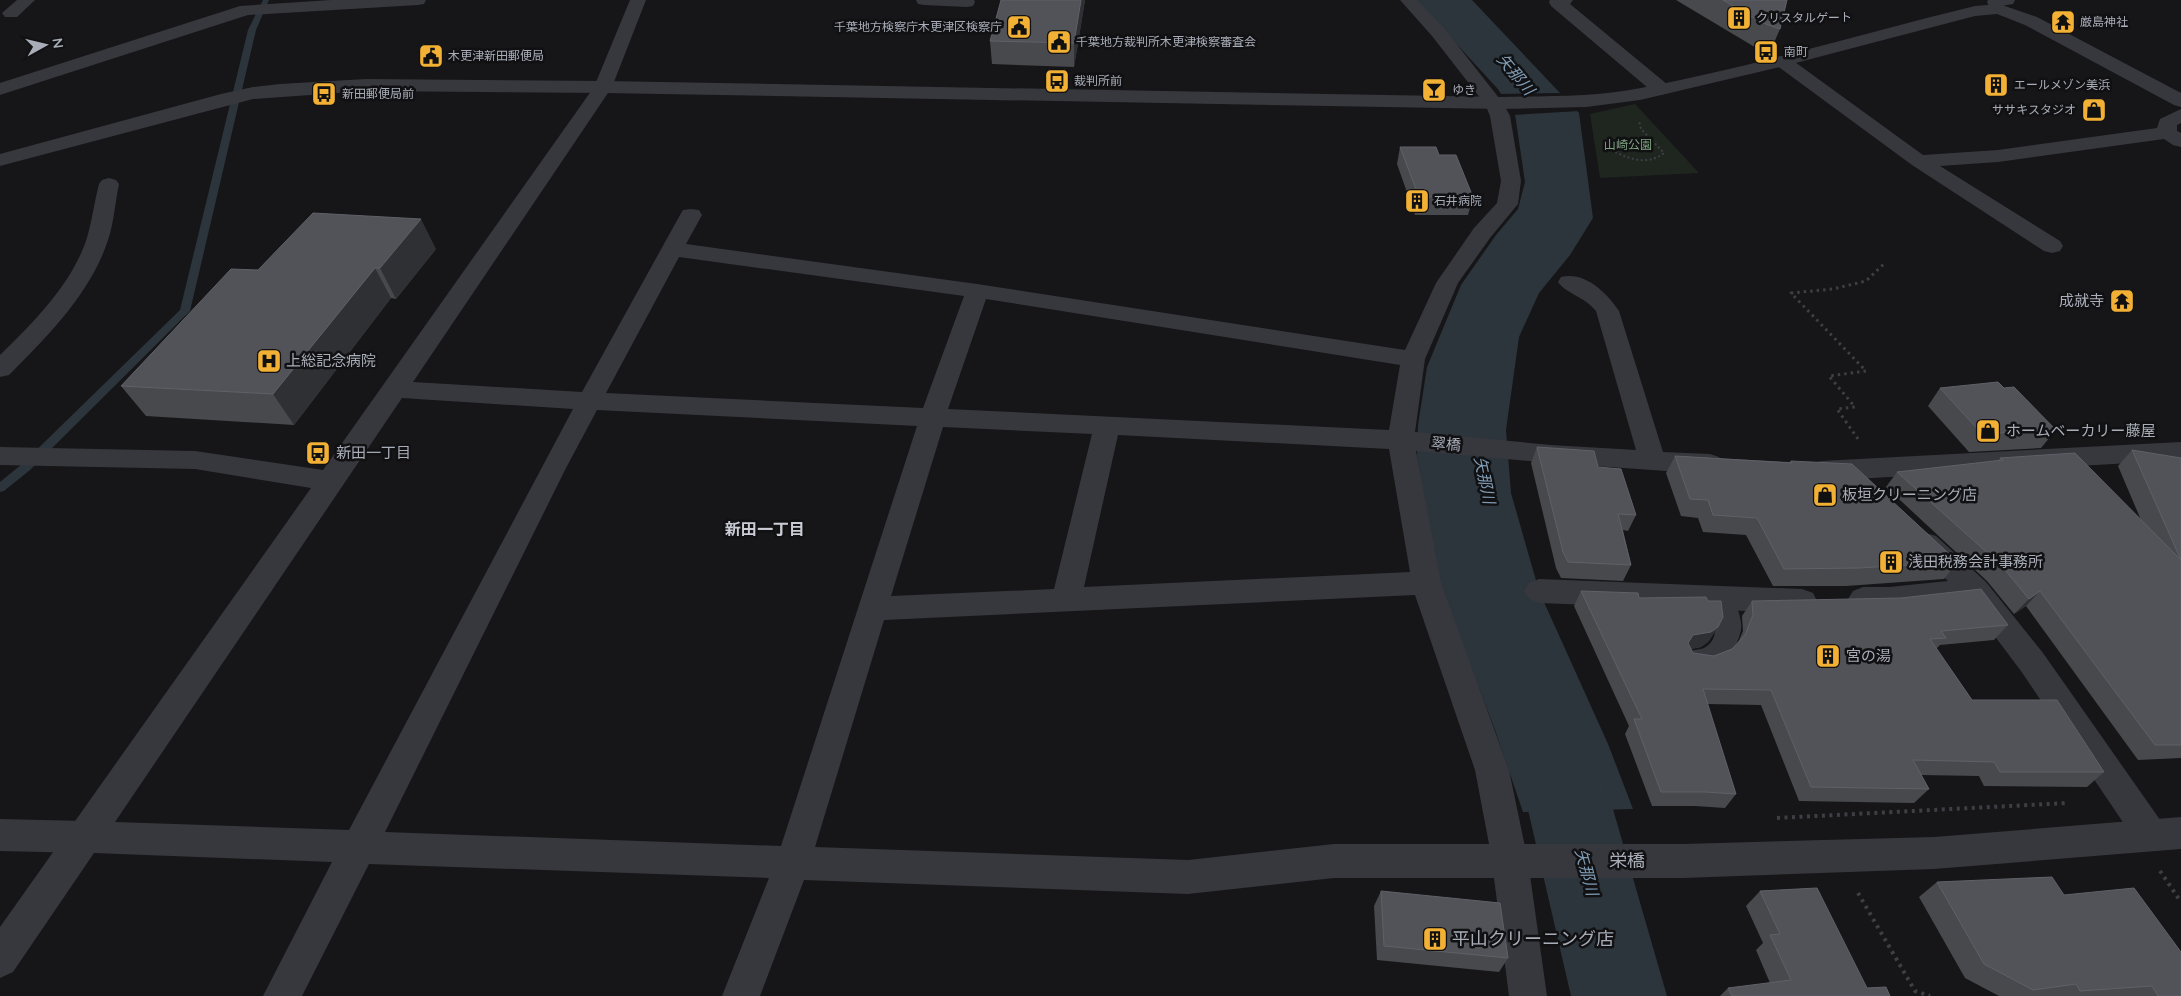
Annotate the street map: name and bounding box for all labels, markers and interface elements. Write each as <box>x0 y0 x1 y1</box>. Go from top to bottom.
building icon: クリスタルゲート <box>1726 5 1752 31</box>
temple icon: 厳島神社 <box>2050 9 2076 35</box>
place label: クリスタルゲート <box>1756 10 1852 25</box>
public building icon: 千葉地方検察庁木更津区検察庁 <box>1006 14 1032 40</box>
place label: 厳島神社 <box>2080 14 2128 29</box>
place label: 千葉地方検察庁木更津区検察庁 <box>834 19 1002 34</box>
north arrow <box>20 20 70 70</box>
public building icon: 千葉地方裁判所木更津検察審査会 <box>1046 29 1072 55</box>
place label: 千葉地方裁判所木更津検察審査会 <box>1076 34 1256 49</box>
text: N <box>48 37 68 50</box>
bus stop icon: 南町 <box>1753 39 1779 65</box>
public building icon: 木更津新田郵便局 <box>418 43 444 69</box>
place label: 南町 <box>1784 44 1808 59</box>
place label: 木更津新田郵便局 <box>448 48 544 63</box>
water label: 矢那川 <box>1493 49 1540 100</box>
bus stop icon: 裁判所前 <box>1044 68 1070 94</box>
building icon: エールメゾン美浜 <box>1983 72 2009 98</box>
place label: 裁判所前 <box>1074 73 1122 88</box>
bar icon: ゆき <box>1421 77 1447 103</box>
place label: エールメゾン美浜 <box>2014 77 2110 92</box>
bus stop icon: 新田郵便局前 <box>311 81 337 107</box>
place label: ゆき <box>1452 82 1476 97</box>
place label: 新田郵便局前 <box>342 86 414 101</box>
shop icon: ササキスタジオ <box>2081 97 2107 123</box>
place label: ササキスタジオ <box>1992 102 2076 117</box>
park label: 山崎公園 <box>1604 137 1652 152</box>
building icon: 石井病院 <box>1404 188 1430 214</box>
place label: 石井病院 <box>1434 193 1482 208</box>
temple icon: 成就寺 <box>2109 288 2135 314</box>
place label: 成就寺 <box>2059 291 2104 310</box>
hospital icon: 上総記念病院 <box>256 348 282 374</box>
place label: 上総記念病院 <box>286 351 376 370</box>
shop icon: ホームベーカリー藤屋 <box>1975 418 2001 444</box>
place label: ホームベーカリー藤屋 <box>2006 421 2156 440</box>
street label: 翠橋 <box>1430 432 1462 455</box>
bus stop icon: 新田一丁目 <box>305 440 331 466</box>
place label: 新田一丁目 <box>336 443 411 462</box>
water label: 矢那川 <box>1470 454 1500 508</box>
shop icon: 板垣クリーニング店 <box>1812 482 1838 508</box>
place label: 板垣クリーニング店 <box>1842 485 1977 504</box>
district label: 新田一丁目 <box>725 519 805 539</box>
building icon: 浅田税務会計事務所 <box>1878 549 1904 575</box>
place label: 浅田税務会計事務所 <box>1908 552 2043 571</box>
building icon: 宮の湯 <box>1815 643 1841 669</box>
place label: 宮の湯 <box>1846 646 1891 665</box>
water label: 矢那川 <box>1571 846 1603 900</box>
street label: 栄橋 <box>1609 849 1645 872</box>
building icon: 平山クリーニング店 <box>1422 926 1448 952</box>
place label: 平山クリーニング店 <box>1452 927 1614 950</box>

